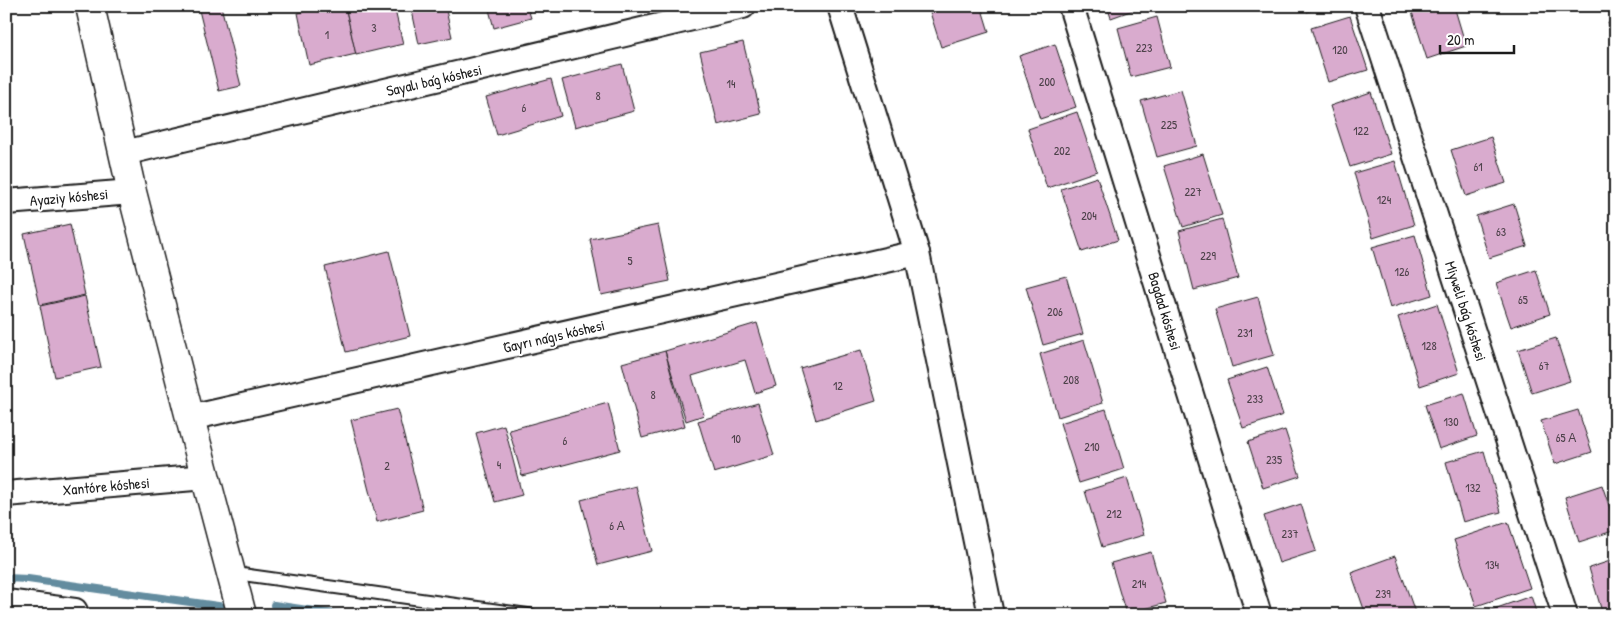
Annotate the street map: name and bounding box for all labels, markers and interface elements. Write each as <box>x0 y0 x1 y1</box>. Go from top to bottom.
house number: 3 <box>371 19 377 36</box>
scale bar <box>1440 22 1513 54</box>
house number: 1 <box>325 26 329 43</box>
text: 20 m <box>1447 29 1474 50</box>
house number: 223 <box>1136 39 1152 56</box>
house number: 120 <box>1332 41 1348 58</box>
street label: Sayalı baǵ kóshesi <box>384 59 484 101</box>
house number: 200 <box>1039 73 1055 90</box>
house number: 14 <box>727 75 736 92</box>
house number: 8 <box>595 87 601 104</box>
house number: 6 <box>522 99 527 116</box>
house number: 225 <box>1161 116 1177 133</box>
house number: 122 <box>1353 122 1369 139</box>
house number: 202 <box>1054 142 1071 159</box>
house number: 61 <box>1473 158 1483 175</box>
street label: Ayaziy kóshesi <box>29 183 109 211</box>
house number: 227 <box>1184 183 1202 200</box>
house number: 124 <box>1377 191 1392 208</box>
house number: 204 <box>1081 207 1097 224</box>
house number: 63 <box>1496 223 1506 240</box>
house number: 229 <box>1200 247 1216 264</box>
house number: 5 <box>627 252 633 269</box>
street label: Miyweli baǵ kóshesi <box>1440 258 1492 364</box>
house number: 126 <box>1395 263 1410 280</box>
street label: Bagdad kóshesi <box>1143 269 1187 353</box>
house number: 65 <box>1518 291 1528 308</box>
house number: 206 <box>1047 303 1063 320</box>
street label: Ǵayrı naǵıs kóshesi <box>500 314 607 358</box>
house number: 231 <box>1237 324 1253 341</box>
house number: 128 <box>1421 337 1437 354</box>
house number: 67 <box>1539 357 1549 374</box>
house number: 208 <box>1063 371 1079 388</box>
house number: 12 <box>833 377 843 394</box>
house number: 8 <box>650 386 656 403</box>
house number: 233 <box>1247 390 1263 407</box>
house number: 130 <box>1443 413 1459 430</box>
house number: 65 А <box>1556 429 1576 446</box>
house number: 10 <box>731 430 741 447</box>
house number: 6 <box>563 432 568 449</box>
house number: 210 <box>1084 438 1100 455</box>
house number: 235 <box>1266 451 1282 468</box>
house number: 4 <box>497 456 502 473</box>
house number: 2 <box>384 457 390 474</box>
street label: Xantóre kóshesi <box>61 472 151 500</box>
house number: 132 <box>1465 479 1481 496</box>
house number: 212 <box>1106 505 1122 522</box>
house number: 6 А <box>609 517 625 534</box>
house number: 237 <box>1282 525 1299 542</box>
house number: 134 <box>1485 556 1500 573</box>
house number: 214 <box>1132 575 1147 592</box>
house number: 239 <box>1375 585 1391 602</box>

